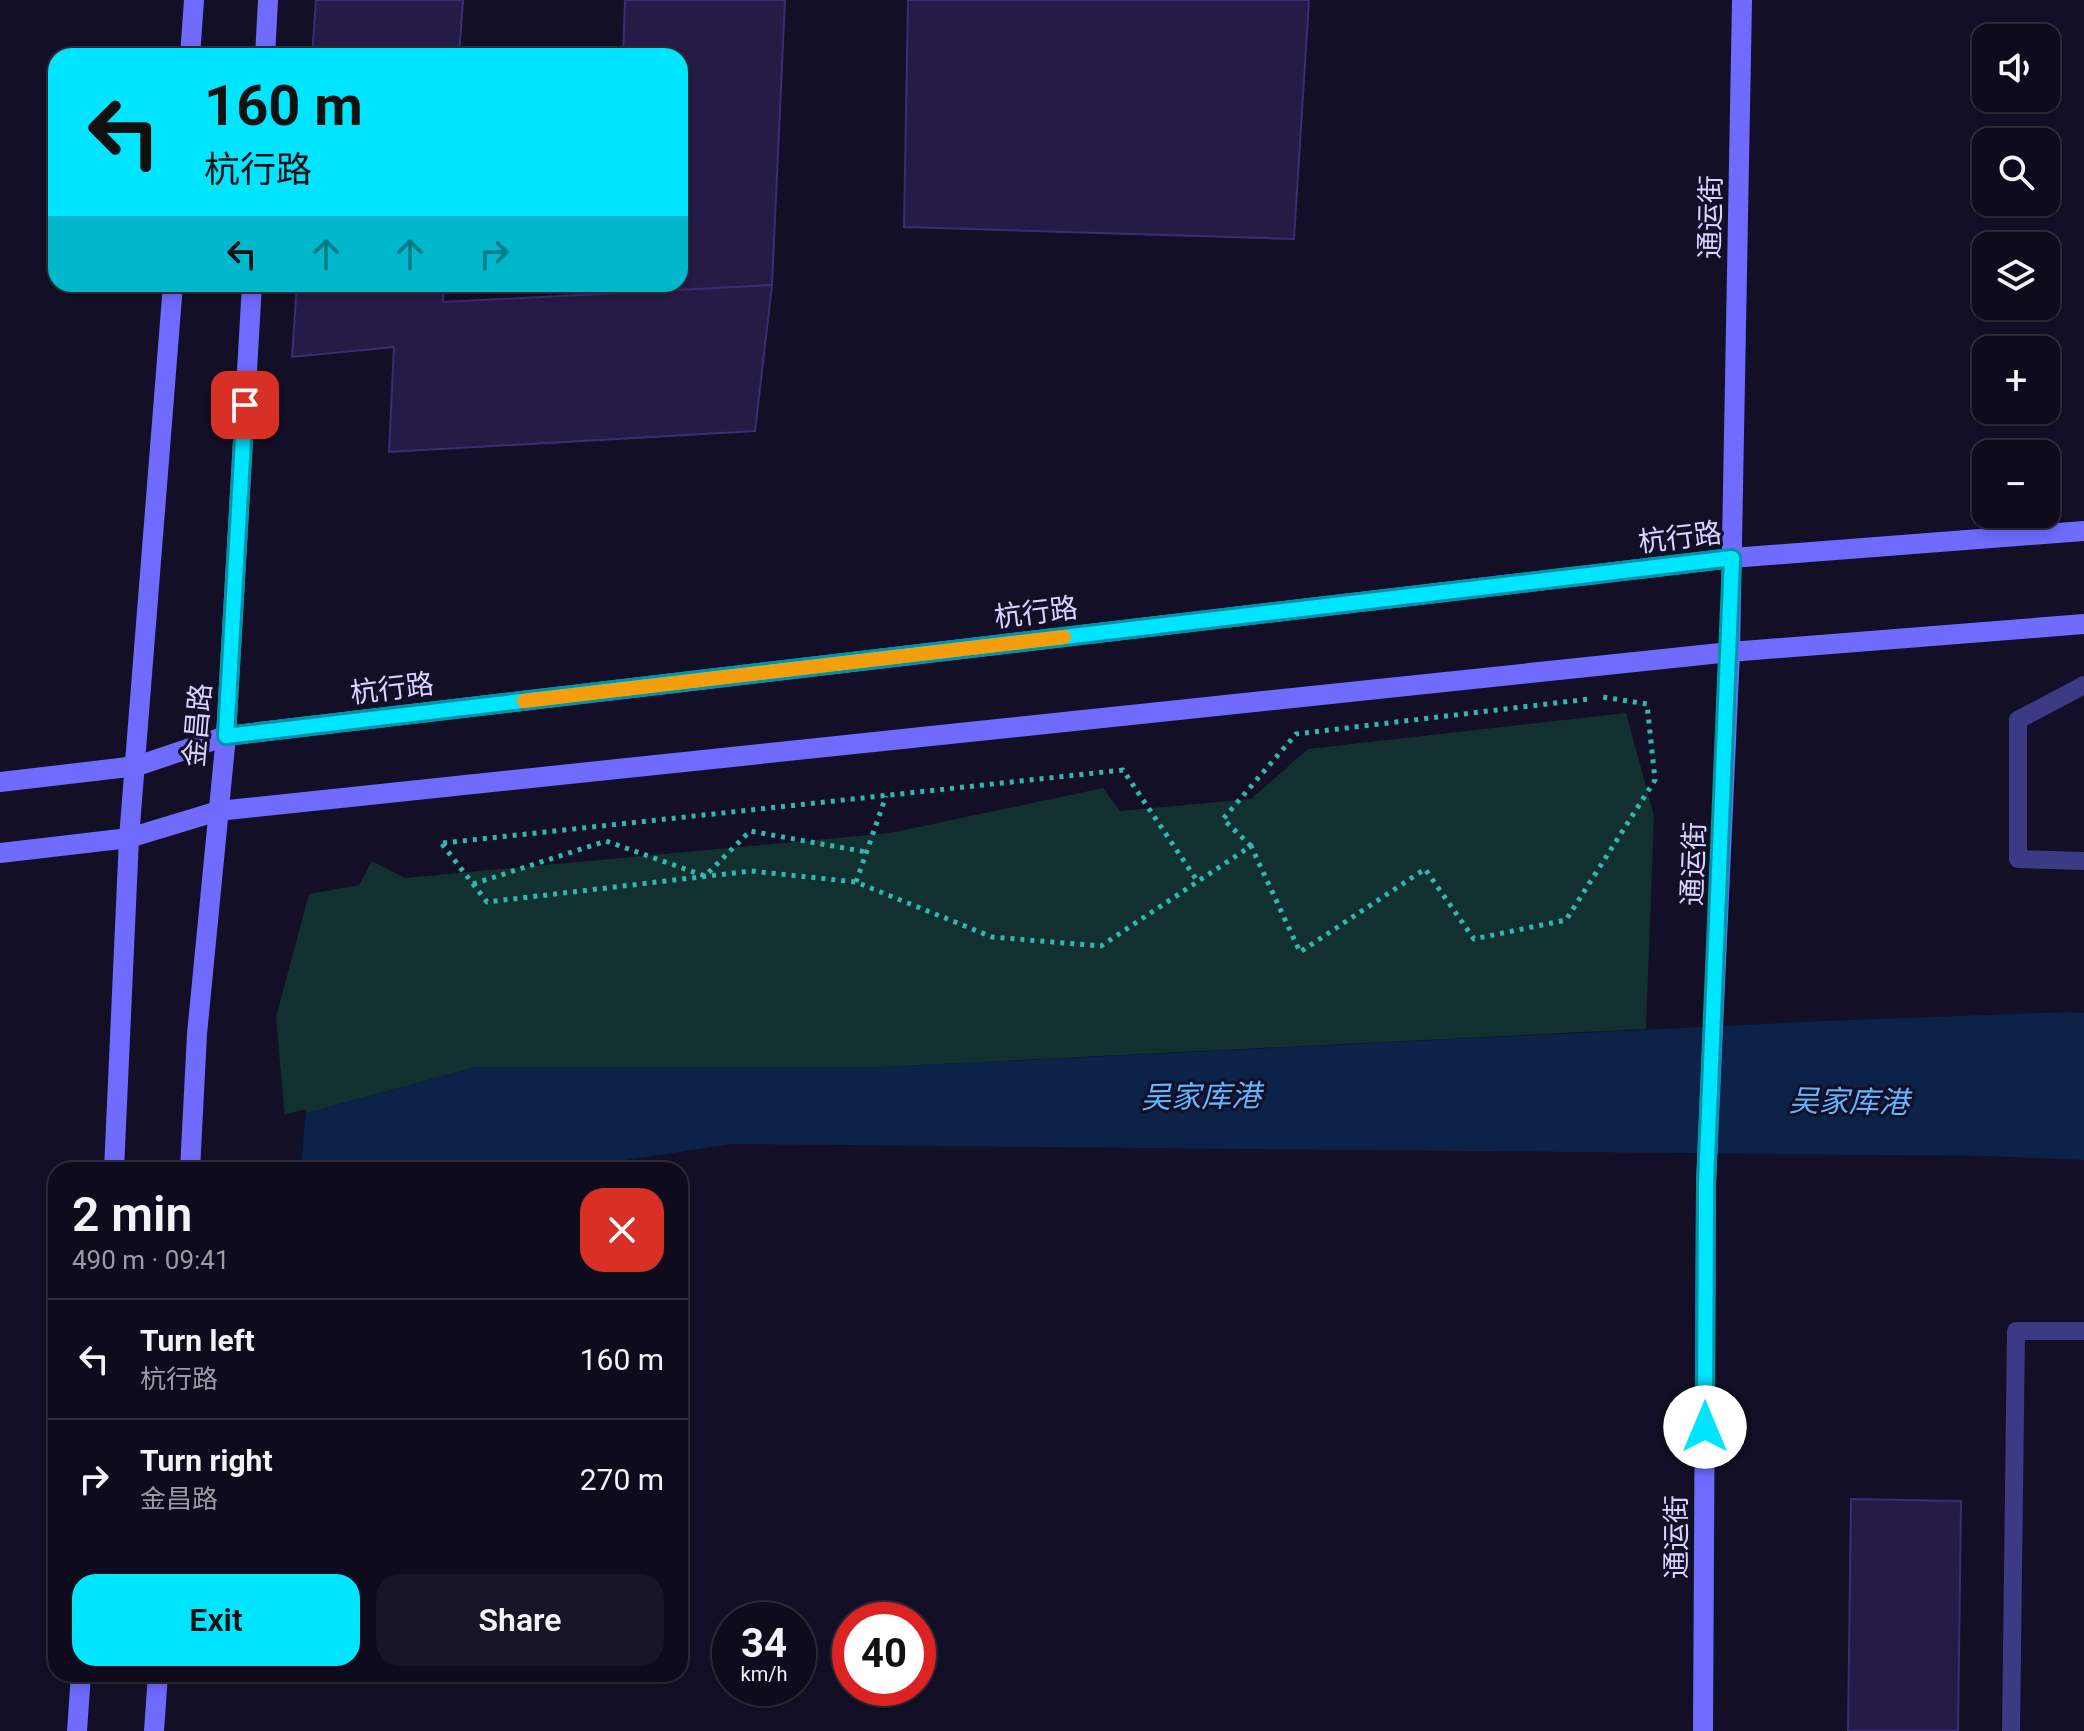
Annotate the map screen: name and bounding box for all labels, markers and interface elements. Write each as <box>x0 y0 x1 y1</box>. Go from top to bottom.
map controls <box>1972 24 2060 528</box>
button: sound <box>1972 24 2060 112</box>
text: 160 m <box>204 73 363 139</box>
icon: left <box>72 80 176 184</box>
button: search <box>1972 128 2060 216</box>
text: 杭行路 <box>204 149 312 191</box>
street label: 通运街 <box>1693 175 1728 259</box>
icon: left <box>220 232 264 276</box>
icon: ahead <box>304 232 348 276</box>
icon: ahead <box>388 232 432 276</box>
icon: right <box>472 232 516 276</box>
button: layers <box>1972 232 2060 320</box>
button: + <box>1972 336 2060 424</box>
pin <box>211 371 279 439</box>
icon: arrive <box>223 383 267 427</box>
button: − <box>1972 440 2060 528</box>
street label: 杭行路 <box>1636 516 1724 559</box>
street label: 杭行路 <box>992 591 1080 634</box>
street label: 杭行路 <box>348 667 436 710</box>
street label: 金昌路 <box>177 682 218 768</box>
street label: 通运街 <box>1676 821 1711 907</box>
water label: 吴家库港 <box>1141 1078 1265 1115</box>
water label: 吴家库港 <box>1789 1083 1913 1120</box>
text: 2 min <box>72 1186 192 1243</box>
button: close <box>580 1188 664 1272</box>
text: 490 m · 09:41 <box>72 1245 230 1275</box>
text: Turn left <box>140 1323 255 1358</box>
icon: left <box>72 1337 116 1381</box>
text: 160 m <box>580 1342 664 1377</box>
text: 杭行路 <box>140 1364 218 1394</box>
position arrow <box>1663 1385 1747 1469</box>
text: Turn right <box>140 1443 273 1478</box>
icon: right <box>72 1457 116 1501</box>
text: 270 m <box>580 1462 664 1497</box>
text: 金昌路 <box>140 1484 218 1514</box>
street label: 通运街 <box>1660 1495 1693 1579</box>
button: Exit <box>72 1574 360 1666</box>
button: Share <box>376 1574 664 1666</box>
speed limit sign: 40 <box>832 1602 936 1706</box>
text: 34 <box>741 1620 787 1667</box>
text: km/h <box>741 1662 787 1686</box>

